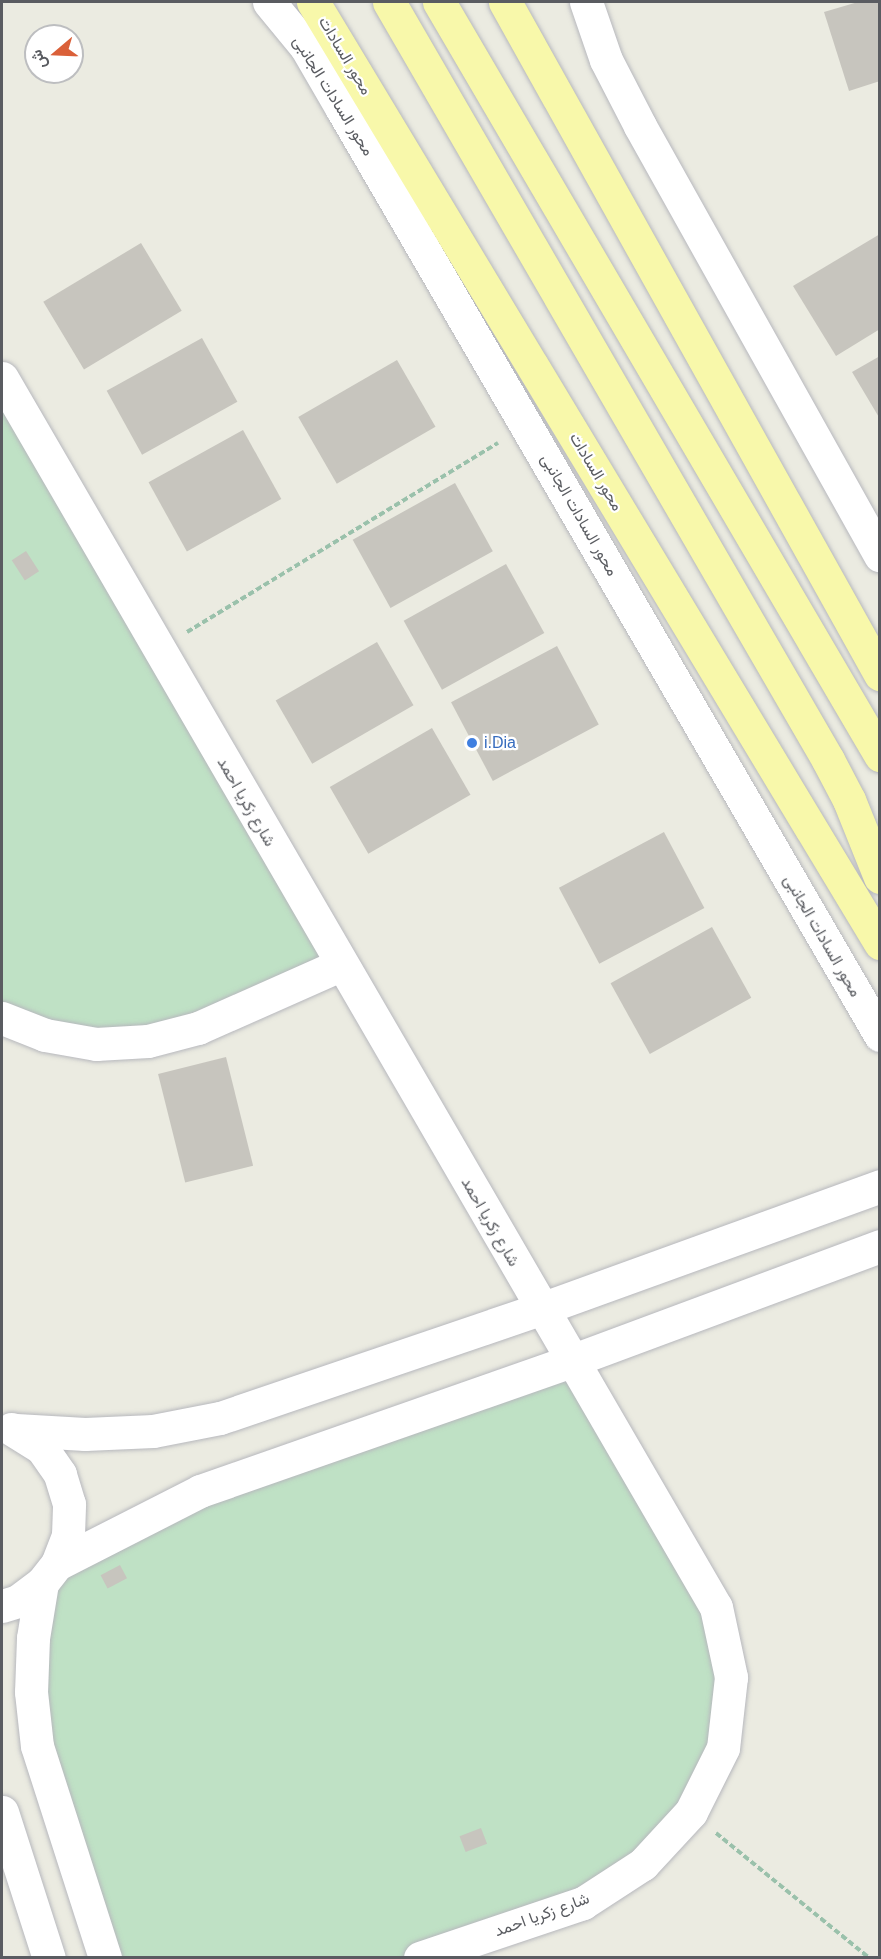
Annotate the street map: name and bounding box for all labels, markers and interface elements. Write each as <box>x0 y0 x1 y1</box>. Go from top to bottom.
street label: محور السادات <box>314 13 376 99</box>
north arrow <box>24 24 84 84</box>
street label: محور السادات الجانبى <box>288 33 378 159</box>
text: ش <box>27 48 50 71</box>
street label: محور السادات <box>565 429 627 515</box>
street label: محور السادات الجانبى <box>536 451 622 579</box>
place label: i.Dia <box>484 733 516 753</box>
marker: i.Dia <box>465 736 479 750</box>
street label: شارع زكريا احمد <box>213 754 279 850</box>
street label: محور السادات الجانبى <box>779 872 865 1000</box>
street label: شارع زكريا احمد <box>457 1174 523 1270</box>
street label: شارع زكريا احمد <box>492 1889 592 1941</box>

